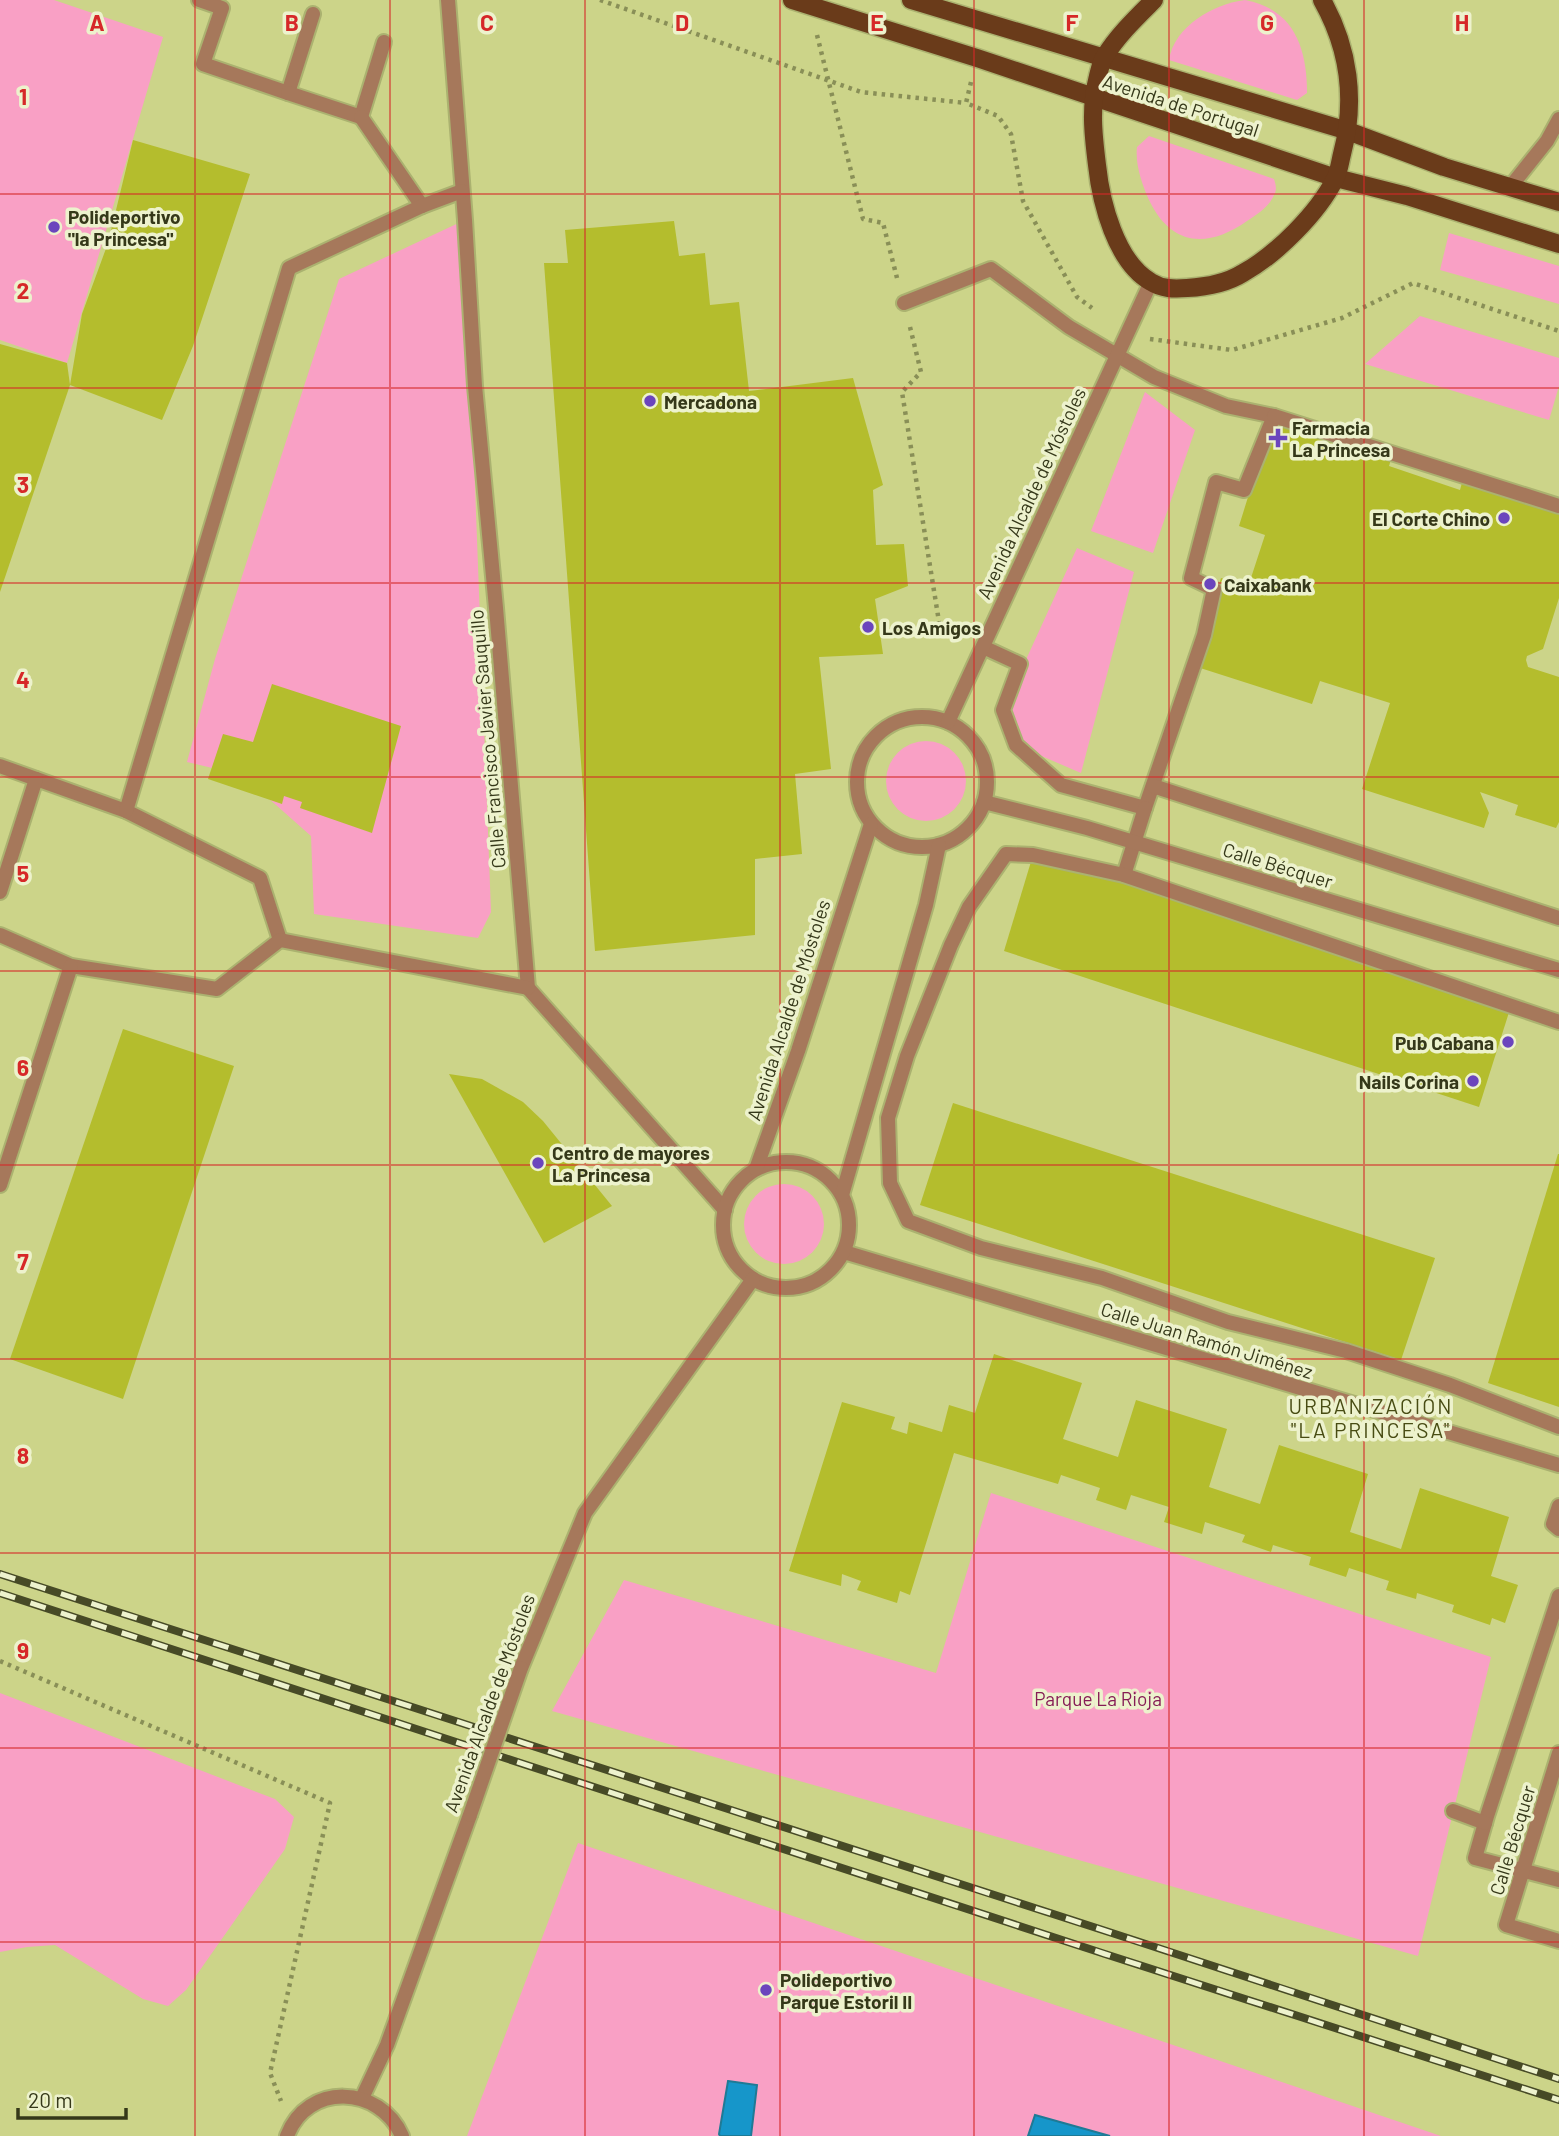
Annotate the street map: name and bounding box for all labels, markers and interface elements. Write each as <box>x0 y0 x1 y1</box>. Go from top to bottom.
text: A <box>89 8 105 36</box>
text: B <box>285 8 299 36</box>
text: C <box>480 8 494 36</box>
text: D <box>675 8 689 36</box>
text: E <box>870 8 884 36</box>
text: F <box>1066 8 1079 36</box>
text: G <box>1260 8 1274 36</box>
text: H <box>1455 8 1469 36</box>
street label: Avenida de Portugal <box>1100 69 1262 141</box>
text: 1 <box>19 82 27 110</box>
place label: Polideportivo "la Princesa" <box>68 205 181 250</box>
marker: Polideportivo "la Princesa" <box>46 219 62 235</box>
text: 2 <box>17 276 29 304</box>
street label: Avenida Alcalde de Móstoles <box>972 384 1090 602</box>
place label: Mercadona <box>664 390 757 413</box>
marker: Mercadona <box>642 393 658 409</box>
place label: Farmacia La Princesa <box>1292 416 1390 461</box>
marker: Farmacia La Princesa <box>1270 430 1286 446</box>
text: 3 <box>17 470 29 498</box>
place label: El Corte Chino <box>1372 507 1490 530</box>
marker: El Corte Chino <box>1496 510 1512 526</box>
place label: Caixabank <box>1224 573 1312 596</box>
marker: Caixabank <box>1202 576 1218 592</box>
street label: Calle Francisco Javier Sauquillo <box>464 609 510 869</box>
place label: Los Amigos <box>882 616 981 639</box>
marker: Los Amigos <box>860 619 876 635</box>
text: 4 <box>16 665 30 693</box>
street label: Calle Bécquer <box>1220 837 1336 893</box>
text: 5 <box>17 859 29 887</box>
street label: Avenida Alcalde de Móstoles <box>741 897 835 1123</box>
place label: Pub Cabana <box>1395 1031 1494 1054</box>
marker: Pub Cabana <box>1500 1034 1516 1050</box>
text: 6 <box>17 1053 29 1081</box>
place label: Nails Corina <box>1359 1070 1459 1093</box>
marker: Nails Corina <box>1465 1073 1481 1089</box>
place label: Centro de mayores La Princesa <box>552 1141 710 1186</box>
marker: Centro de mayores La Princesa <box>530 1155 546 1171</box>
text: 7 <box>17 1247 29 1275</box>
street label: Calle Juan Ramón Jiménez <box>1098 1297 1316 1383</box>
district label: URBANIZACIÓN "LA PRINCESA" <box>1289 1393 1454 1442</box>
text: 8 <box>17 1441 29 1469</box>
street label: Avenida Alcalde de Móstoles <box>439 1591 539 1815</box>
text: 9 <box>17 1636 29 1664</box>
park label: Parque La Rioja <box>1034 1687 1162 1710</box>
street label: Calle Bécquer <box>1484 1782 1540 1898</box>
place label: Polideportivo Parque Estoril II <box>780 1968 912 2013</box>
marker: Polideportivo Parque Estoril II <box>758 1982 774 1998</box>
scale bar <box>18 2076 126 2120</box>
text: 20 m <box>28 2087 73 2112</box>

